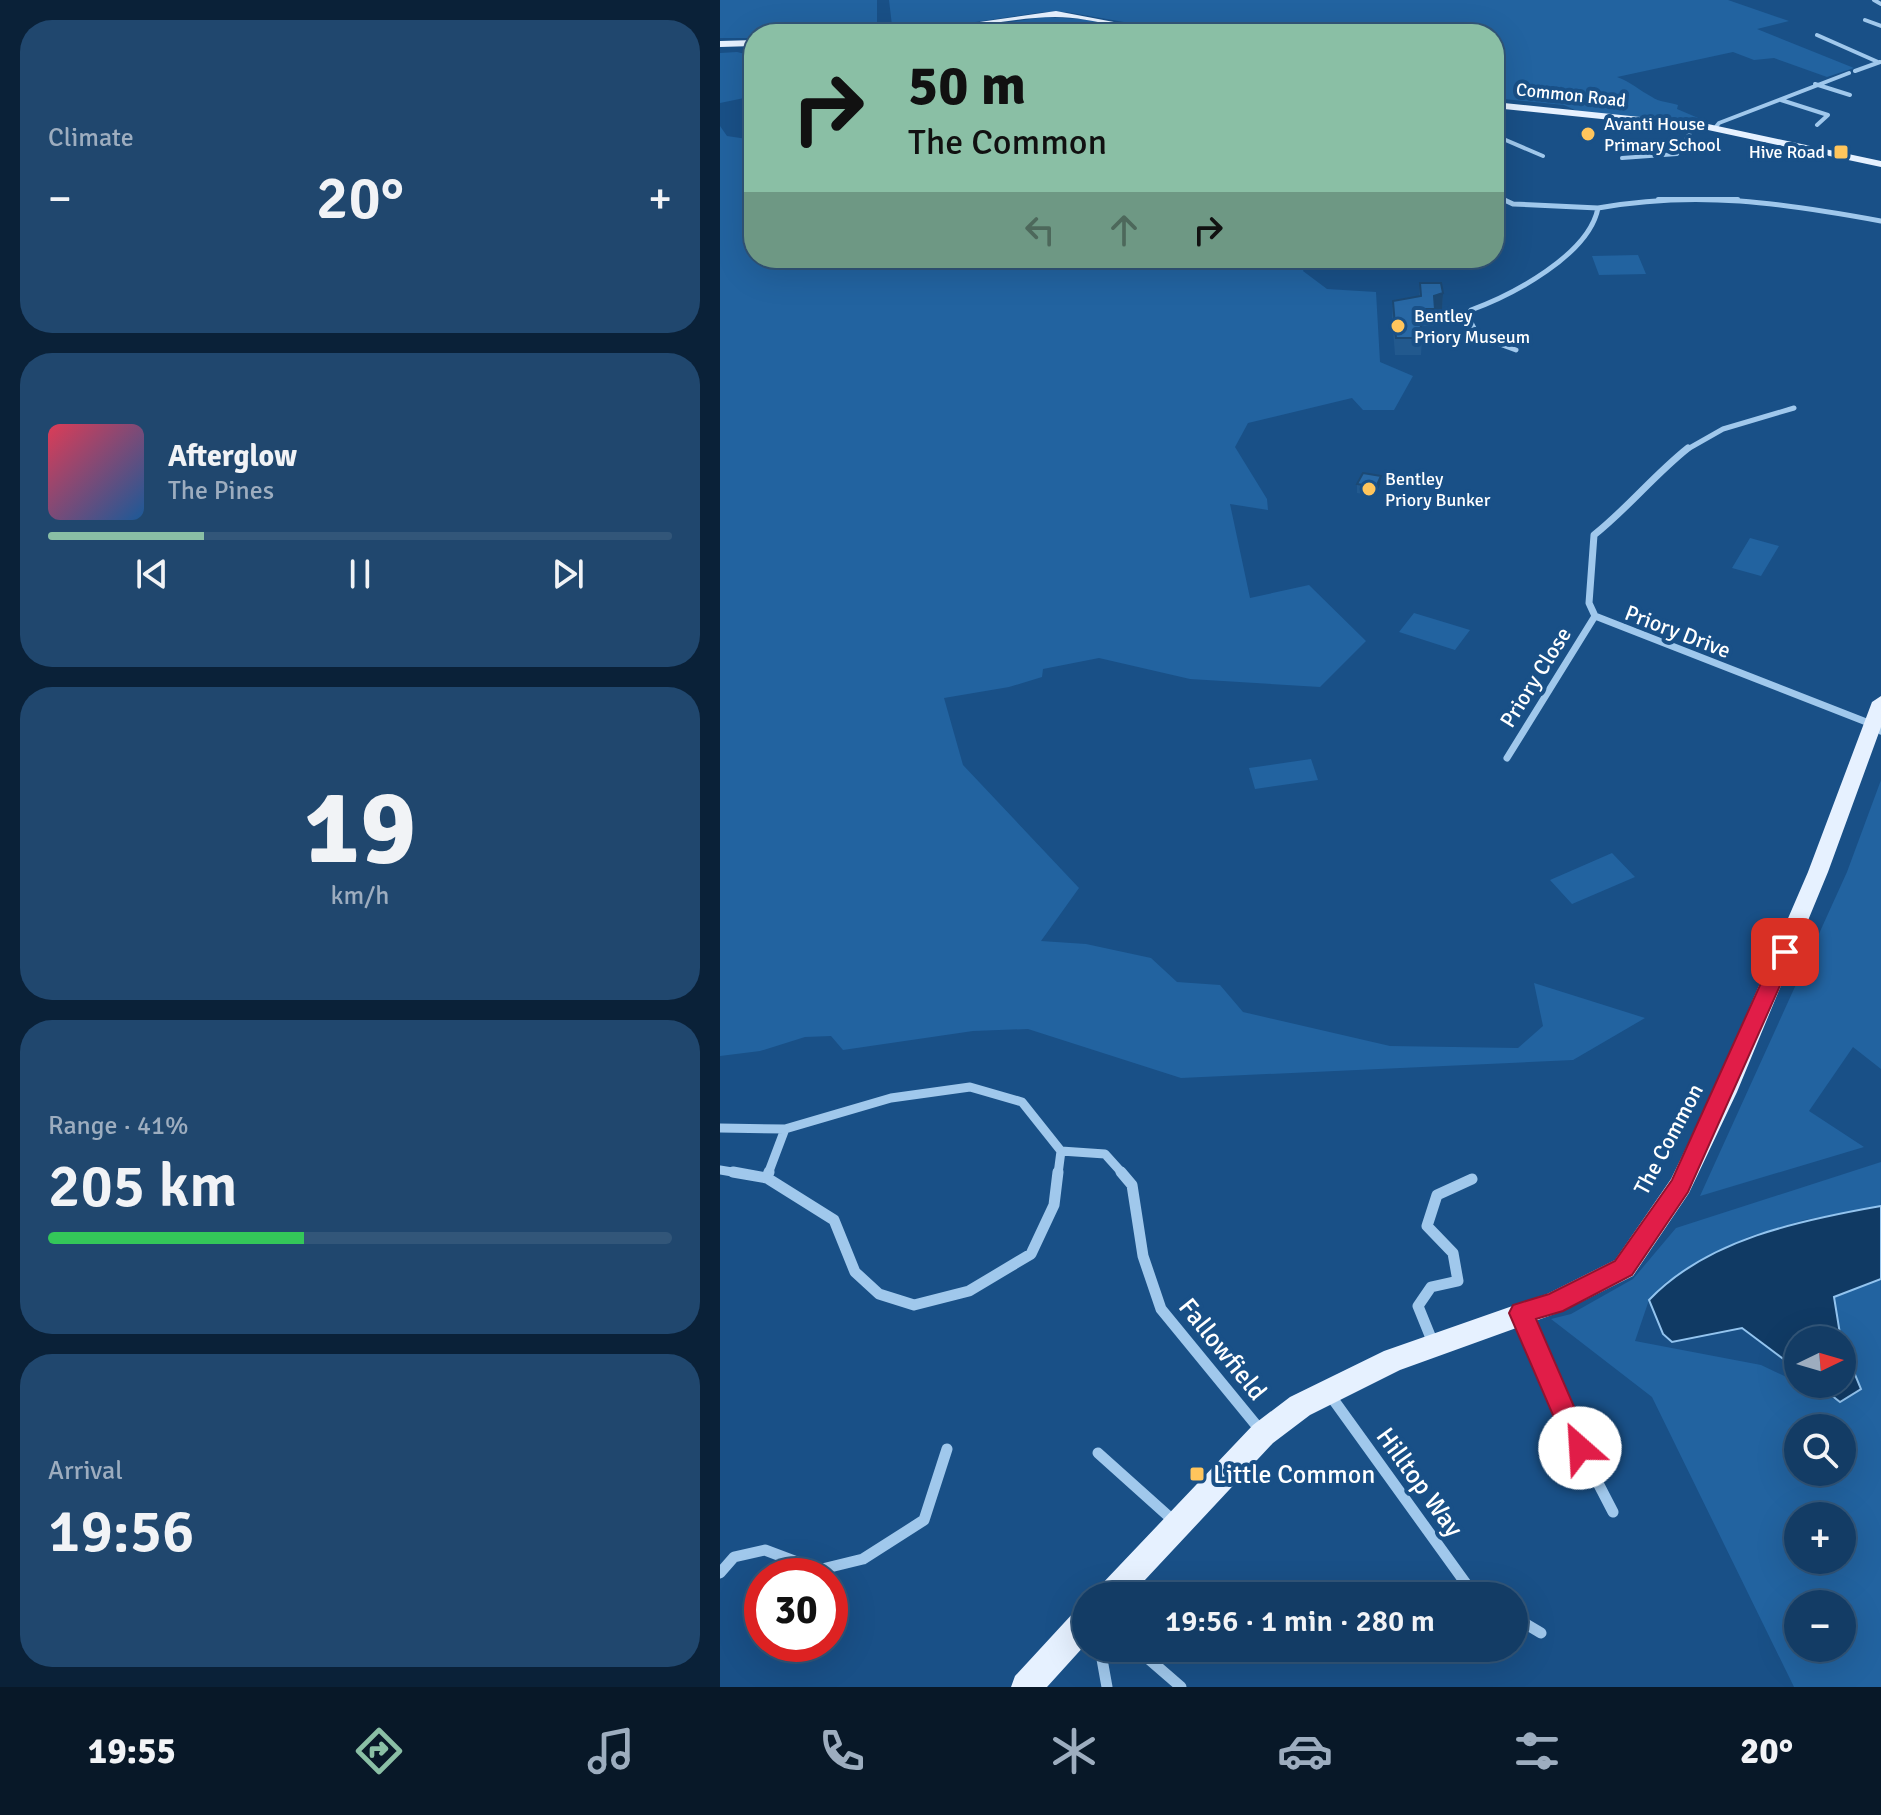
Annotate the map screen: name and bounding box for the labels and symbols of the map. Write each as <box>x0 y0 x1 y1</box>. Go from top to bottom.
street label: Common Road <box>1515 78 1627 112</box>
place label: Avanti House Primary School <box>1604 113 1721 156</box>
marker: Avanti House Primary School <box>1579 125 1597 143</box>
place label: Hive Road <box>1749 141 1825 163</box>
marker: Hive Road <box>1832 143 1850 161</box>
place label: Bentley Priory Museum <box>1414 305 1530 348</box>
marker: Bentley Priory Museum <box>1389 317 1407 335</box>
place label: Bentley Priory Bunker <box>1385 468 1491 511</box>
marker: Bentley Priory Bunker <box>1360 480 1378 498</box>
street label: Priory Drive <box>1621 599 1734 664</box>
street label: Priory Close <box>1494 622 1577 732</box>
pin <box>1751 918 1819 986</box>
street label: The Common <box>1628 1079 1709 1199</box>
street label: Fallowfield <box>1171 1292 1273 1407</box>
north arrow <box>1784 1326 1856 1398</box>
position arrow <box>1538 1406 1622 1490</box>
street label: Hilltop Way <box>1369 1422 1470 1543</box>
place label: Little Common <box>1213 1459 1375 1491</box>
marker: Little Common <box>1188 1465 1206 1483</box>
speed limit sign: 30 <box>744 1558 848 1662</box>

